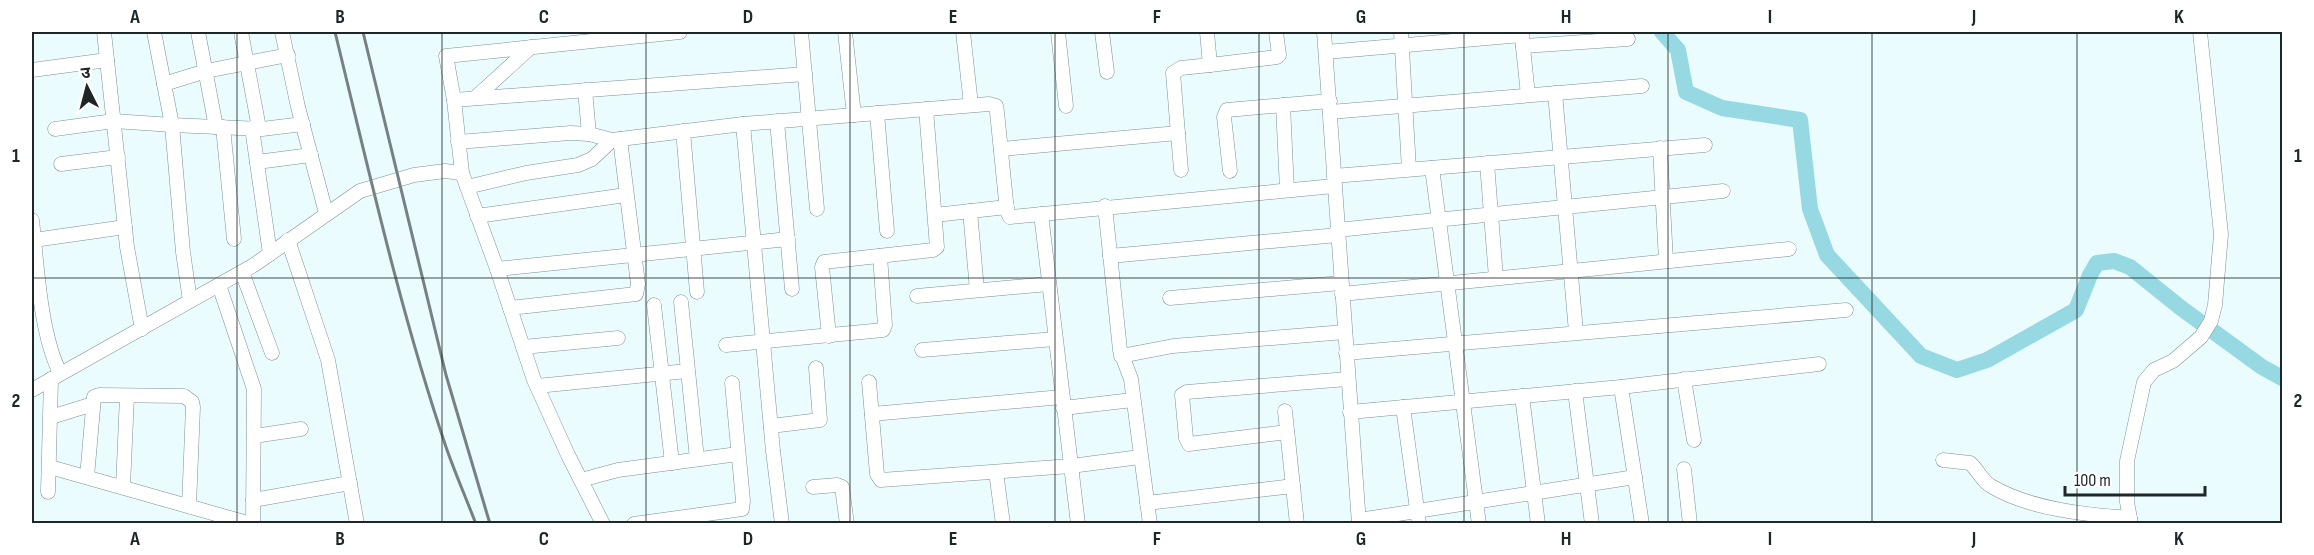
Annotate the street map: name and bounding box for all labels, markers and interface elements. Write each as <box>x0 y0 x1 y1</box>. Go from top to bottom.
text: A <box>129 5 140 29</box>
text: B <box>335 5 345 29</box>
text: C <box>539 5 549 29</box>
text: D <box>743 5 753 29</box>
text: E <box>949 5 957 29</box>
text: F <box>1153 5 1161 29</box>
text: G <box>1356 5 1366 29</box>
text: H <box>1561 5 1571 29</box>
text: I <box>1768 5 1772 29</box>
text: J <box>1971 5 1976 29</box>
text: K <box>2174 5 2184 29</box>
north arrow <box>57 57 117 117</box>
text: उ <box>80 64 92 84</box>
text: 1 <box>12 144 20 168</box>
text: 1 <box>2294 144 2302 168</box>
text: 2 <box>12 389 20 413</box>
text: 2 <box>2294 389 2302 413</box>
scale bar <box>2065 459 2204 497</box>
text: 100 m <box>2074 470 2111 491</box>
text: A <box>129 527 140 551</box>
text: B <box>335 527 345 551</box>
text: C <box>539 527 549 551</box>
text: D <box>743 527 753 551</box>
text: E <box>949 527 957 551</box>
text: F <box>1153 527 1161 551</box>
text: G <box>1356 527 1366 551</box>
text: H <box>1561 527 1571 551</box>
text: I <box>1768 527 1772 551</box>
text: J <box>1971 527 1976 551</box>
text: K <box>2174 527 2184 551</box>

